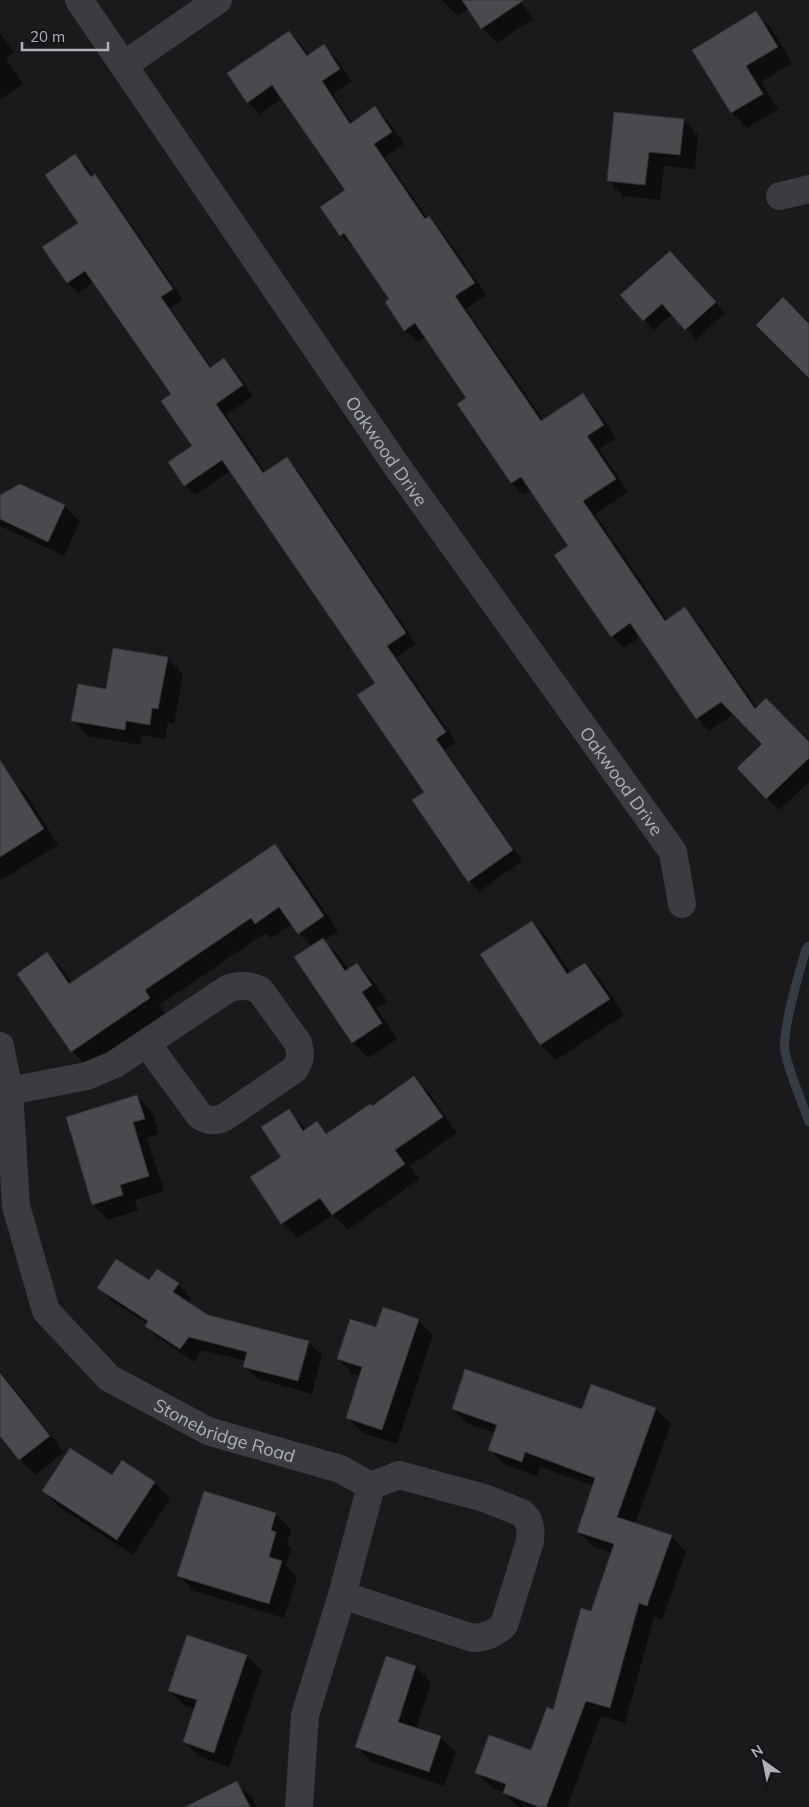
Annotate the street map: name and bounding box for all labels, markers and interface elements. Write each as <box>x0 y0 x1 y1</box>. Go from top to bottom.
scale bar <box>22 20 109 52</box>
text: 20 m <box>30 27 65 46</box>
street label: Oakwood Drive <box>341 391 433 510</box>
street label: Oakwood Drive <box>575 722 669 840</box>
street label: Stonebridge Road <box>150 1393 298 1467</box>
north arrow <box>739 1737 789 1787</box>
text: N <box>748 1741 766 1762</box>

